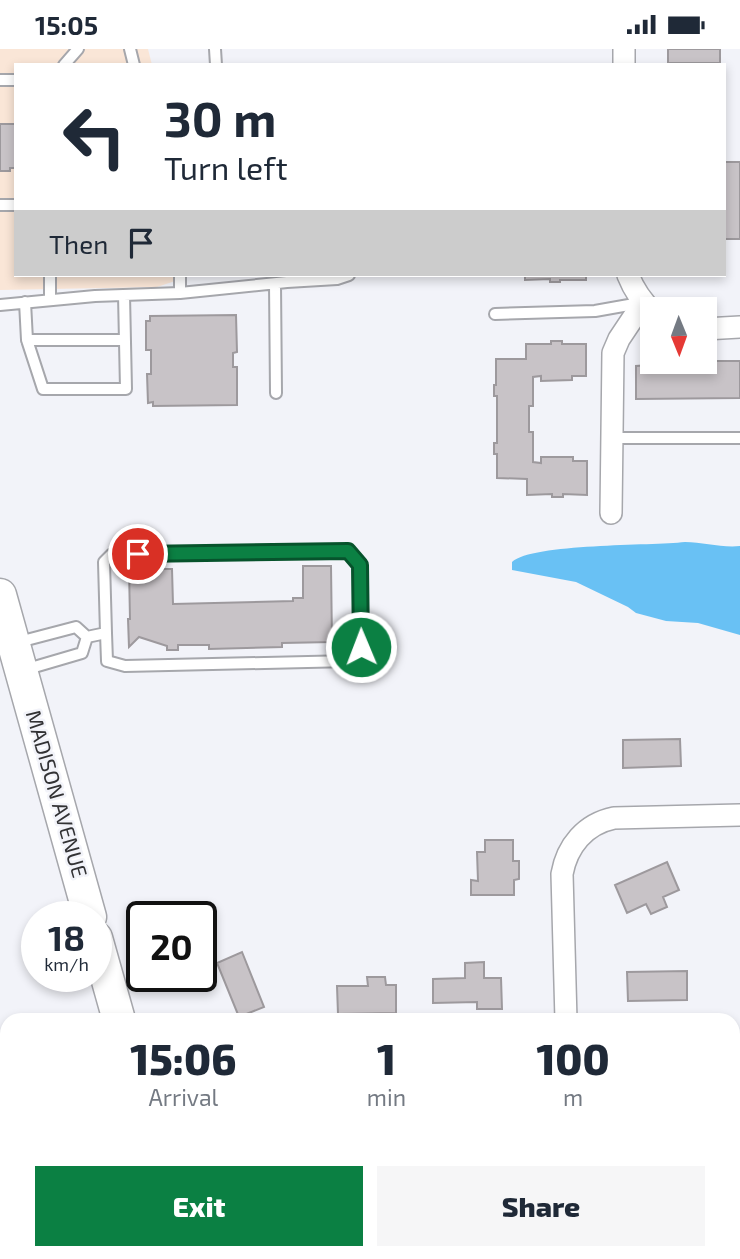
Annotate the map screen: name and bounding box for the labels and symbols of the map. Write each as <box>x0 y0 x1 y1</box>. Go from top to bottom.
north arrow <box>640 297 718 375</box>
pin <box>108 524 168 584</box>
position arrow <box>324 610 398 684</box>
street label: MADISON AVENUE <box>22 707 93 880</box>
speed limit sign: 20 <box>126 901 217 992</box>

